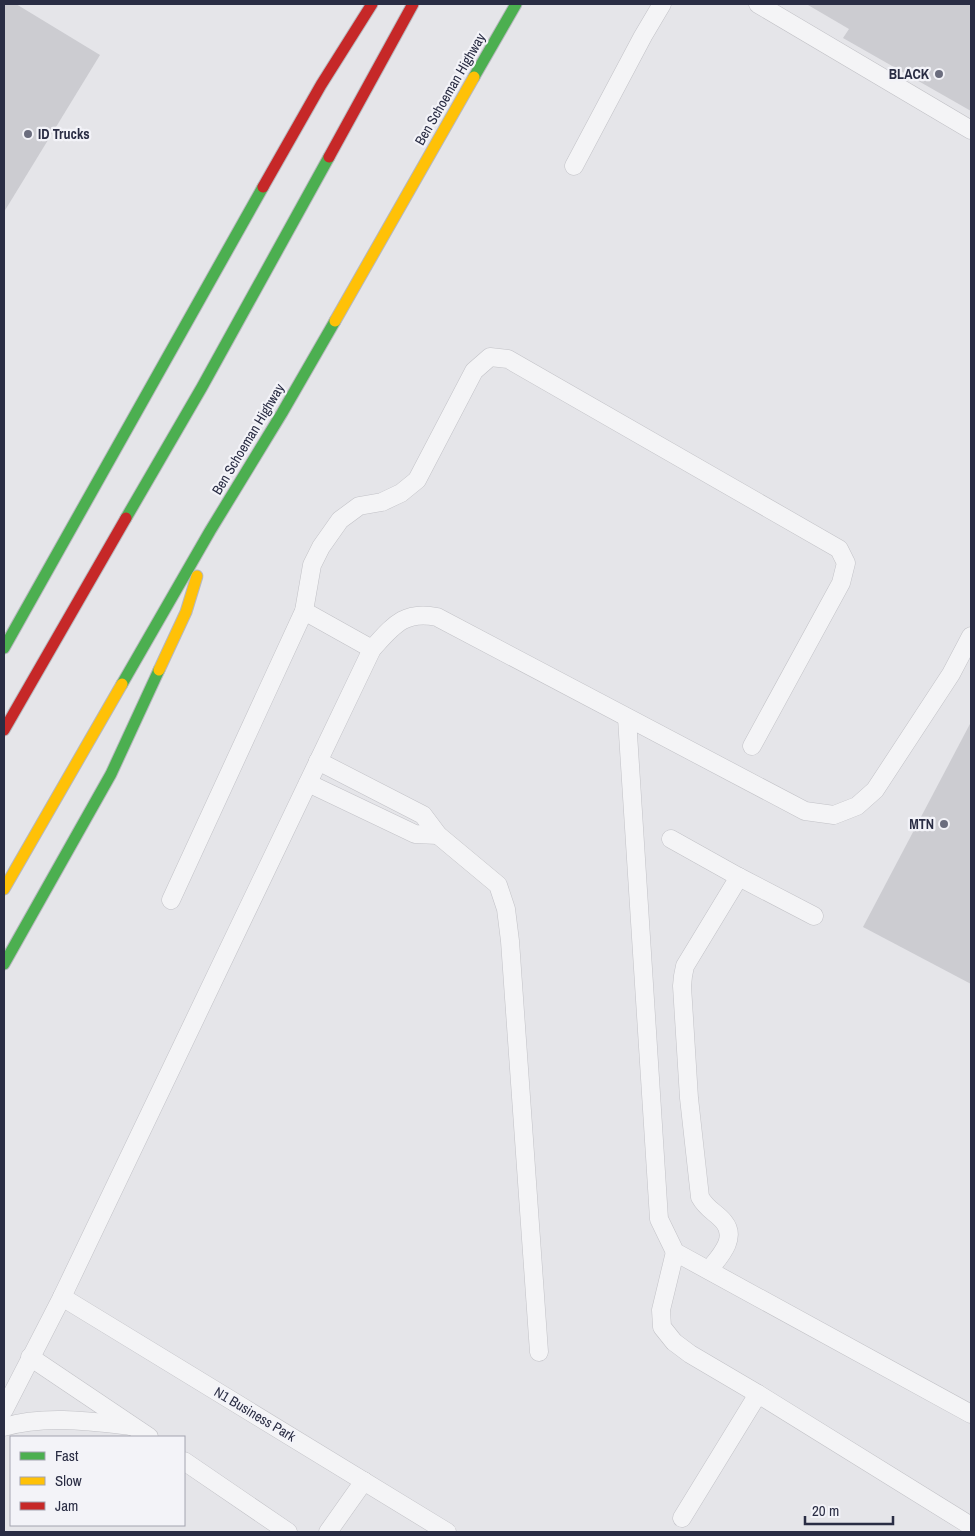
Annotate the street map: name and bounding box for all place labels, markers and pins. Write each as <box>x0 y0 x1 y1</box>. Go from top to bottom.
place label: BLACK <box>889 65 930 83</box>
marker: BLACK <box>933 68 945 80</box>
place label: ID Trucks <box>38 125 90 143</box>
marker: ID Trucks <box>22 128 34 140</box>
place label: MTN <box>909 815 934 833</box>
marker: MTN <box>938 818 950 830</box>

